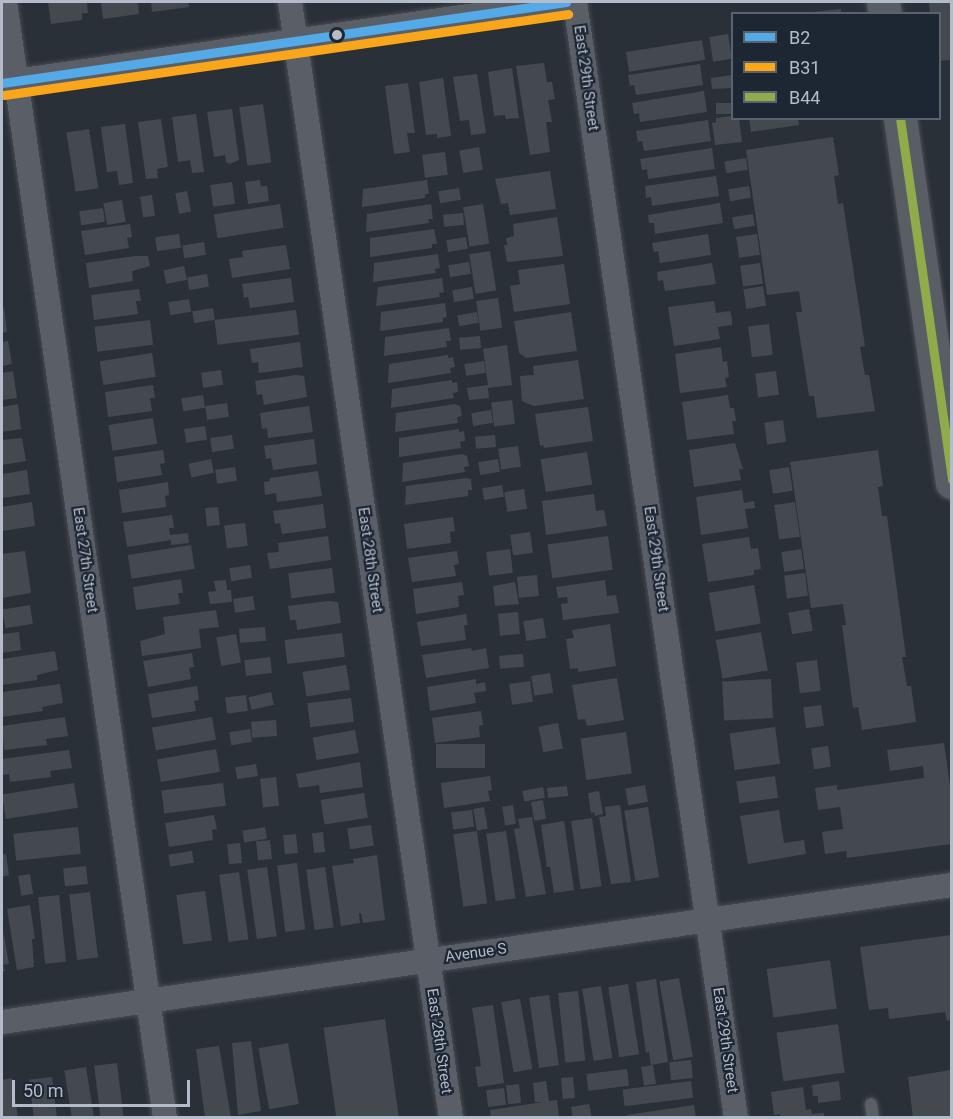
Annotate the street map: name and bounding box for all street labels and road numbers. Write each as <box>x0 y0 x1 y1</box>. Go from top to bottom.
street label: East 29th Street <box>570 24 602 132</box>
street label: East 29th Street <box>640 505 672 613</box>
street label: East 27th Street <box>69 506 101 614</box>
street label: East 28th Street <box>354 506 386 614</box>
street label: Avenue S <box>444 940 508 966</box>
street label: East 29th Street <box>709 986 741 1094</box>
street label: East 28th Street <box>423 987 455 1095</box>

